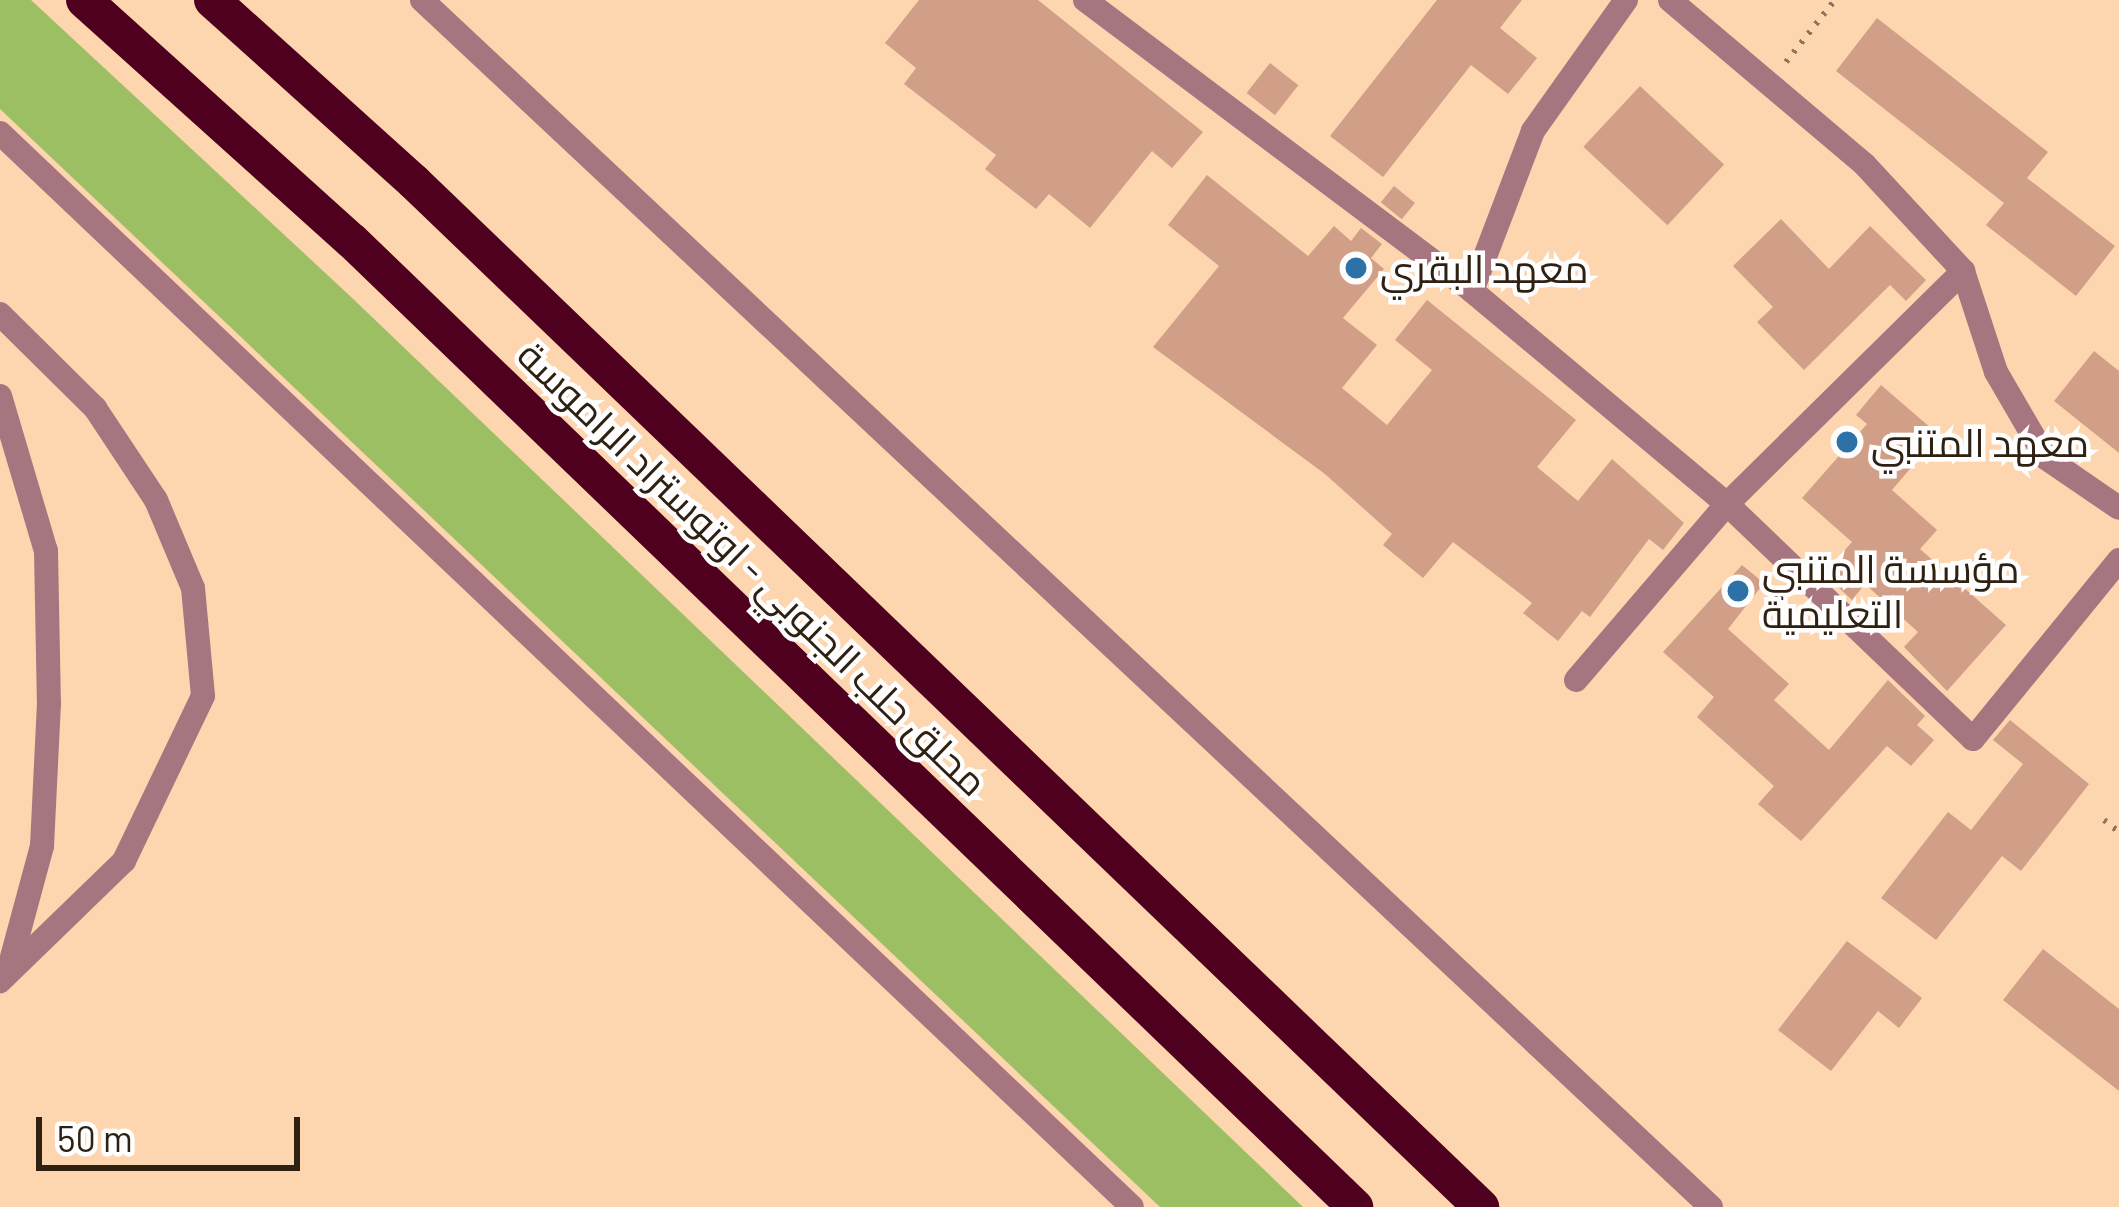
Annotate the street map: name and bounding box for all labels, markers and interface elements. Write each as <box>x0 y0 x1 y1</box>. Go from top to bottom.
place label: معهد البقري <box>1380 245 1588 291</box>
marker: معهد البقري <box>1343 255 1369 281</box>
street label: محلق حلب الجنوبي - اوتوستراد الراموسة <box>509 331 997 805</box>
place label: معهد المتنبي <box>1871 419 2089 465</box>
marker: معهد المتنبي <box>1834 429 1860 455</box>
place label: مؤسسة المتنبي التعليمية <box>1762 546 2020 637</box>
marker: مؤسسة المتنبي التعليمية <box>1725 578 1751 604</box>
scale bar <box>42 1093 306 1167</box>
text: 50 m <box>57 1116 133 1159</box>

